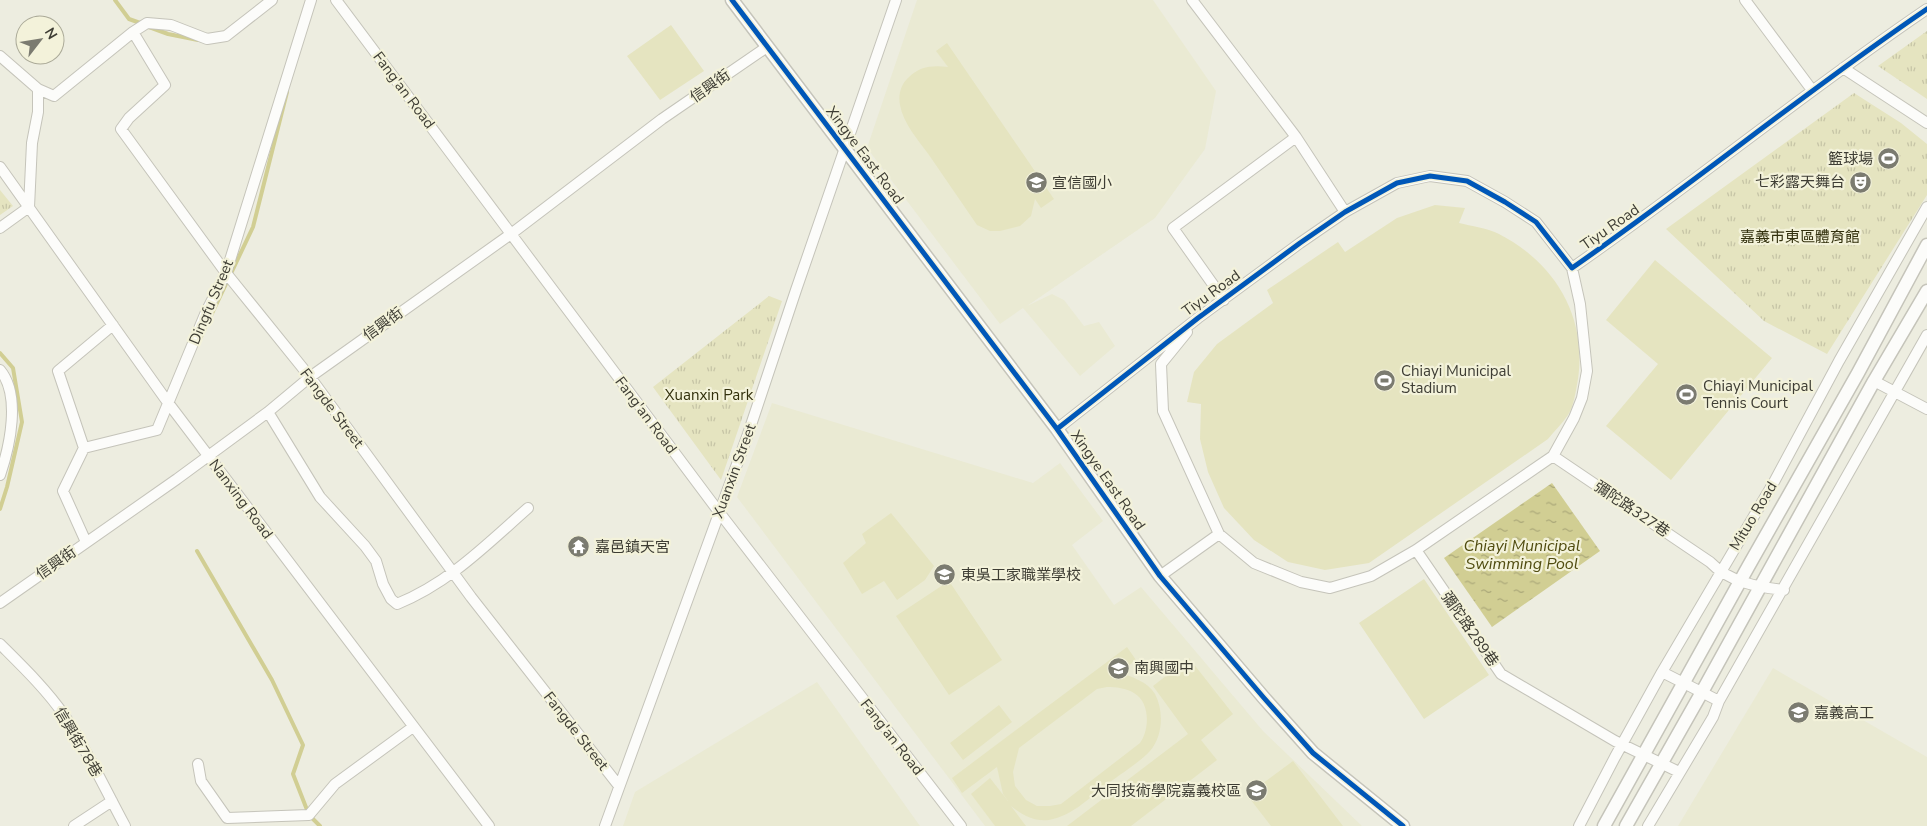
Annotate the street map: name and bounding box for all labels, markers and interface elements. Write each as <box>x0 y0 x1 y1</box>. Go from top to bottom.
north arrow <box>15 15 65 65</box>
text: N <box>40 24 62 43</box>
street label: Fang'an Road <box>368 47 440 133</box>
street label: 信興街 <box>686 65 734 107</box>
street label: Xingye East Road <box>822 102 908 208</box>
sports icon: 籃球場 <box>1877 147 1901 171</box>
place label: 籃球場 <box>1828 149 1873 169</box>
theatre icon: 七彩露天舞台 <box>1849 170 1873 194</box>
school or university icon: 宣信國小 <box>1024 171 1048 195</box>
place label: 七彩露天舞台 <box>1755 172 1845 192</box>
place label: 宣信國小 <box>1052 173 1112 193</box>
street label: Tiyu Road <box>1577 199 1643 255</box>
park label: 嘉義市東區體育館 <box>1740 227 1860 247</box>
street label: Dingfu Street <box>184 256 238 347</box>
street label: Tiyu Road <box>1178 265 1244 321</box>
street label: 信興街 <box>359 303 407 345</box>
place label: Chiayi Municipal Stadium <box>1401 361 1511 398</box>
street label: Fangde Street <box>296 364 369 452</box>
sports icon: Chiayi Municipal Stadium <box>1373 368 1397 392</box>
street label: Fang'an Road <box>610 372 682 458</box>
place label: Chiayi Municipal Tennis Court <box>1703 376 1813 413</box>
sports icon: Chiayi Municipal Tennis Court <box>1675 383 1699 407</box>
park label: Xuanxin Park <box>665 385 754 405</box>
street label: Xuanxin Street <box>708 420 761 521</box>
street label: Xingye East Road <box>1066 426 1150 534</box>
street label: Nanxing Road <box>204 455 278 543</box>
street label: 彌陀路327巷 <box>1590 476 1674 542</box>
street label: Mituo Road <box>1725 478 1781 554</box>
temple icon: 嘉邑鎮天宮 <box>567 535 591 559</box>
water label: Chiayi Municipal Swimming Pool <box>1463 535 1581 575</box>
place label: 嘉邑鎮天宮 <box>595 537 670 557</box>
street label: 信興街 <box>32 542 80 584</box>
school or university icon: 東吳工家職業學校 <box>933 563 957 587</box>
place label: 東吳工家職業學校 <box>961 565 1081 585</box>
street label: 彌陀路289巷 <box>1437 588 1503 670</box>
school or university icon: 南興國中 <box>1106 656 1130 680</box>
place label: 南興國中 <box>1134 658 1194 678</box>
street label: Fangde Street <box>539 688 613 775</box>
street label: Fang'an Road <box>856 695 928 779</box>
school or university icon: 嘉義高工 <box>1786 701 1810 725</box>
street label: 信興街78巷 <box>49 703 107 781</box>
place label: 嘉義高工 <box>1814 703 1874 723</box>
school or university icon: 大同技術學院嘉義校區 <box>1245 779 1269 803</box>
place label: 大同技術學院嘉義校區 <box>1091 781 1241 801</box>

